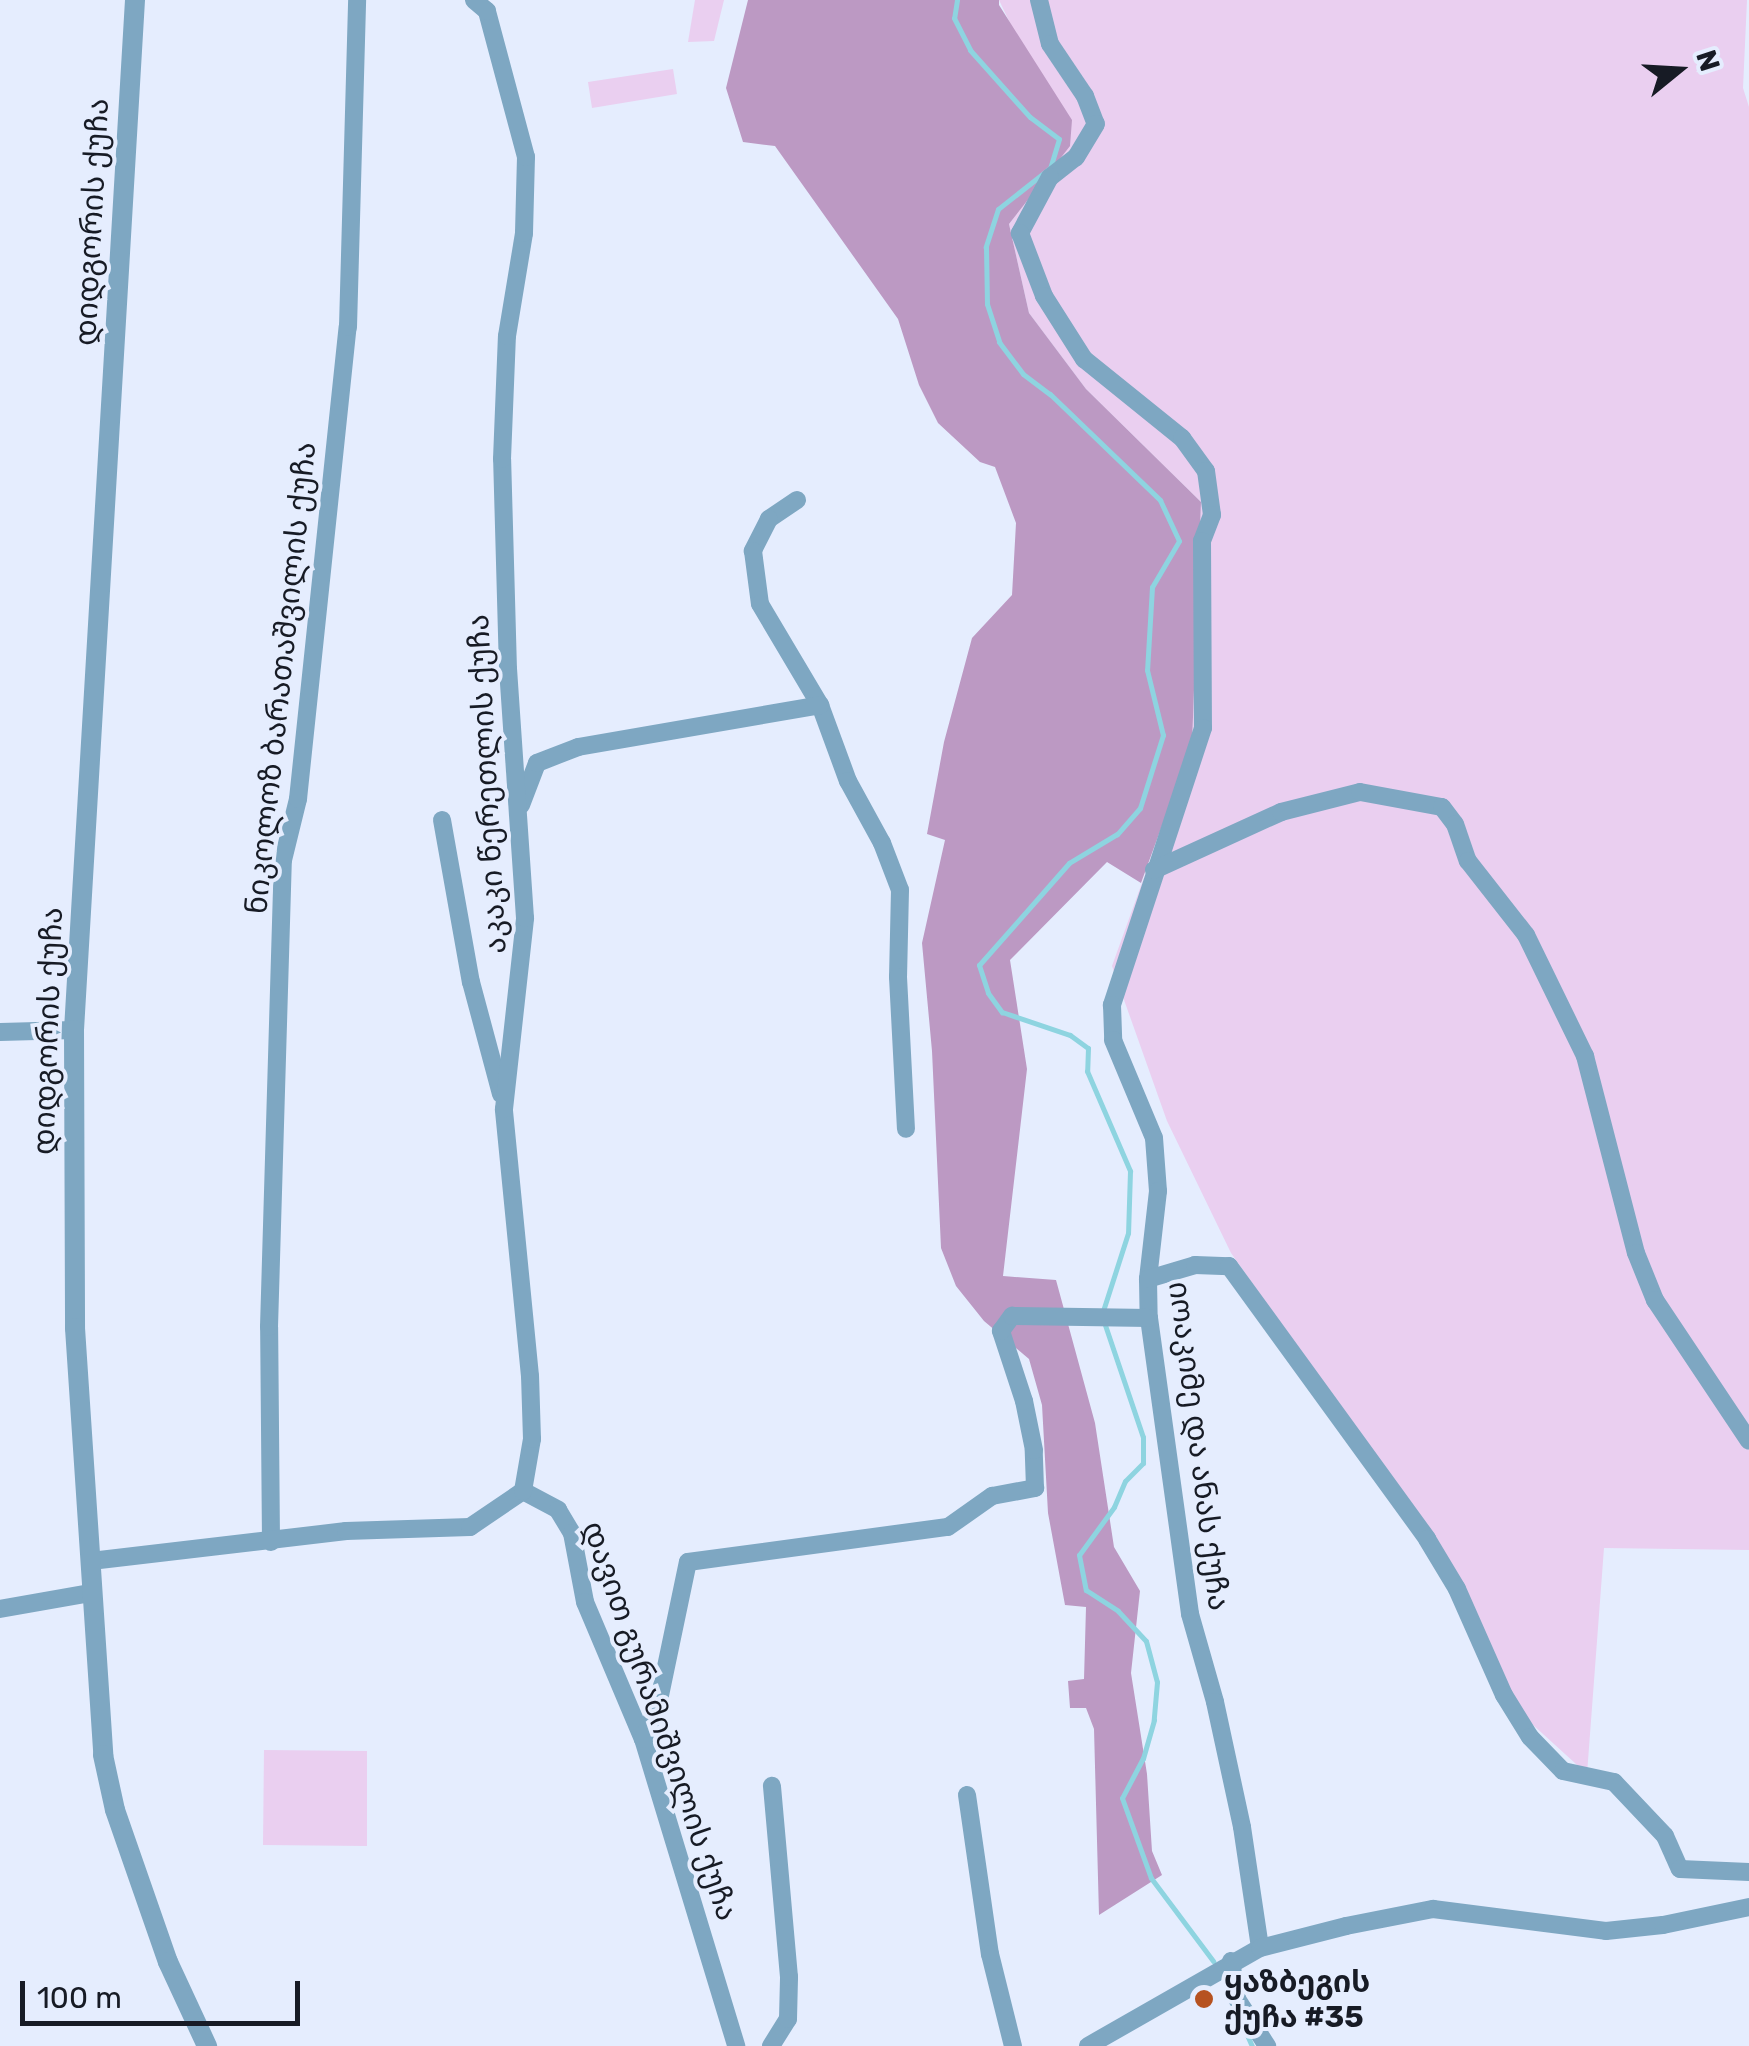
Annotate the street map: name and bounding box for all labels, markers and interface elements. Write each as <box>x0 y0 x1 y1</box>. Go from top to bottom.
north arrow <box>1629 20 1729 120</box>
text: N <box>1689 46 1727 75</box>
street label: დიდგორის ქუჩა <box>68 97 116 347</box>
street label: ნიკოლოზ ბარათაშვილის ქუჩა <box>238 440 324 916</box>
street label: აკაკი წერეთლის ქუჩა <box>460 613 514 955</box>
street label: დიდგორის ქუჩა <box>26 907 70 1155</box>
street label: იოაკიმე და ანას ქუჩა <box>1161 1279 1237 1613</box>
street label: დავით გურამიშვილის ქუჩა <box>575 1517 745 1925</box>
scale bar <box>25 1961 305 2023</box>
place label: ყაზბეგის ქუჩა #35 <box>1224 1964 1370 2034</box>
text: 100 m <box>37 1980 122 2016</box>
marker: ყაზბეგის ქუჩა #35 <box>1193 1988 1215 2010</box>

